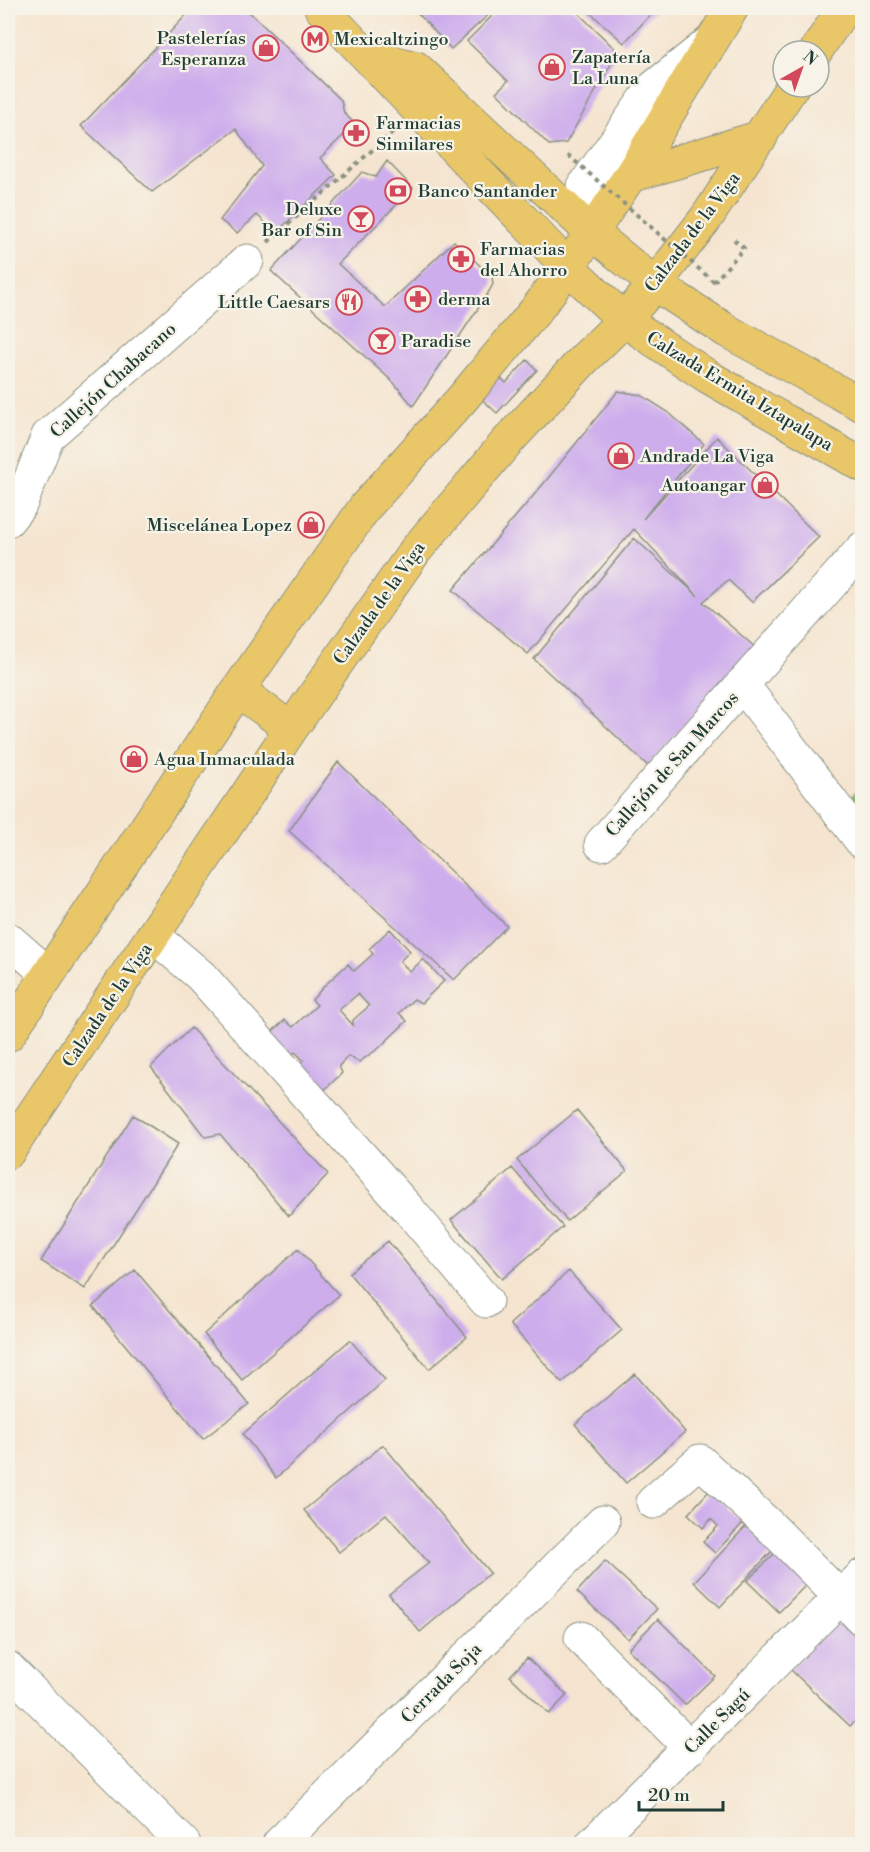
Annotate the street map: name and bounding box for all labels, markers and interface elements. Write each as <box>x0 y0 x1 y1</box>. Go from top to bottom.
metro station icon: Mexicaltzingo <box>300 24 330 54</box>
place label: Pastelerías Esperanza <box>157 27 247 71</box>
place label: Mexicaltzingo <box>334 28 449 51</box>
shop icon: Pastelerías Esperanza <box>251 33 281 63</box>
north arrow <box>771 39 831 99</box>
place label: Zapatería La Luna <box>572 46 652 90</box>
text: N <box>799 47 822 70</box>
shop icon: Zapatería La Luna <box>537 52 567 82</box>
place label: Farmacias Similares <box>376 112 461 156</box>
pharmacy icon: Farmacias Similares <box>341 118 371 148</box>
street label: Calzada de la Viga <box>640 167 746 297</box>
bank icon: Banco Santander <box>383 176 413 206</box>
place label: Banco Santander <box>417 180 557 203</box>
place label: Deluxe Bar of Sin <box>261 198 342 242</box>
bar icon: Deluxe Bar of Sin <box>346 204 376 234</box>
place label: Farmacias del Ahorro <box>480 238 567 282</box>
pharmacy icon: Farmacias del Ahorro <box>446 244 476 274</box>
pharmacy icon: derma <box>403 284 433 314</box>
restaurant icon: Little Caesars <box>334 287 364 317</box>
place label: derma <box>438 288 491 311</box>
place label: Little Caesars <box>218 291 330 314</box>
street label: Callejón Chabacano <box>45 318 181 443</box>
bar icon: Paradise <box>367 326 397 356</box>
street label: Calzada Ermita Iztapalapa <box>642 327 838 457</box>
place label: Paradise <box>401 330 471 353</box>
shop icon: Andrade La Viga <box>606 441 636 471</box>
place label: Andrade La Viga <box>639 445 775 468</box>
shop icon: Autoangar <box>750 470 780 500</box>
place label: Autoangar <box>660 474 746 497</box>
shop icon: Miscelánea Lopez <box>296 510 326 540</box>
place label: Miscelánea Lopez <box>147 514 292 537</box>
street label: Calzada de la Viga <box>328 537 431 669</box>
street label: Callejón de San Marcos <box>601 687 744 842</box>
shop icon: Agua Inmaculada <box>119 744 149 774</box>
place label: Agua Inmaculada <box>153 748 296 771</box>
street label: Calzada de la Viga <box>57 938 158 1072</box>
street label: Cerrada Soja <box>396 1637 487 1729</box>
street label: Calle Sagú <box>680 1683 756 1759</box>
scale bar <box>639 1774 723 1812</box>
text: 20 m <box>648 1784 690 1807</box>

